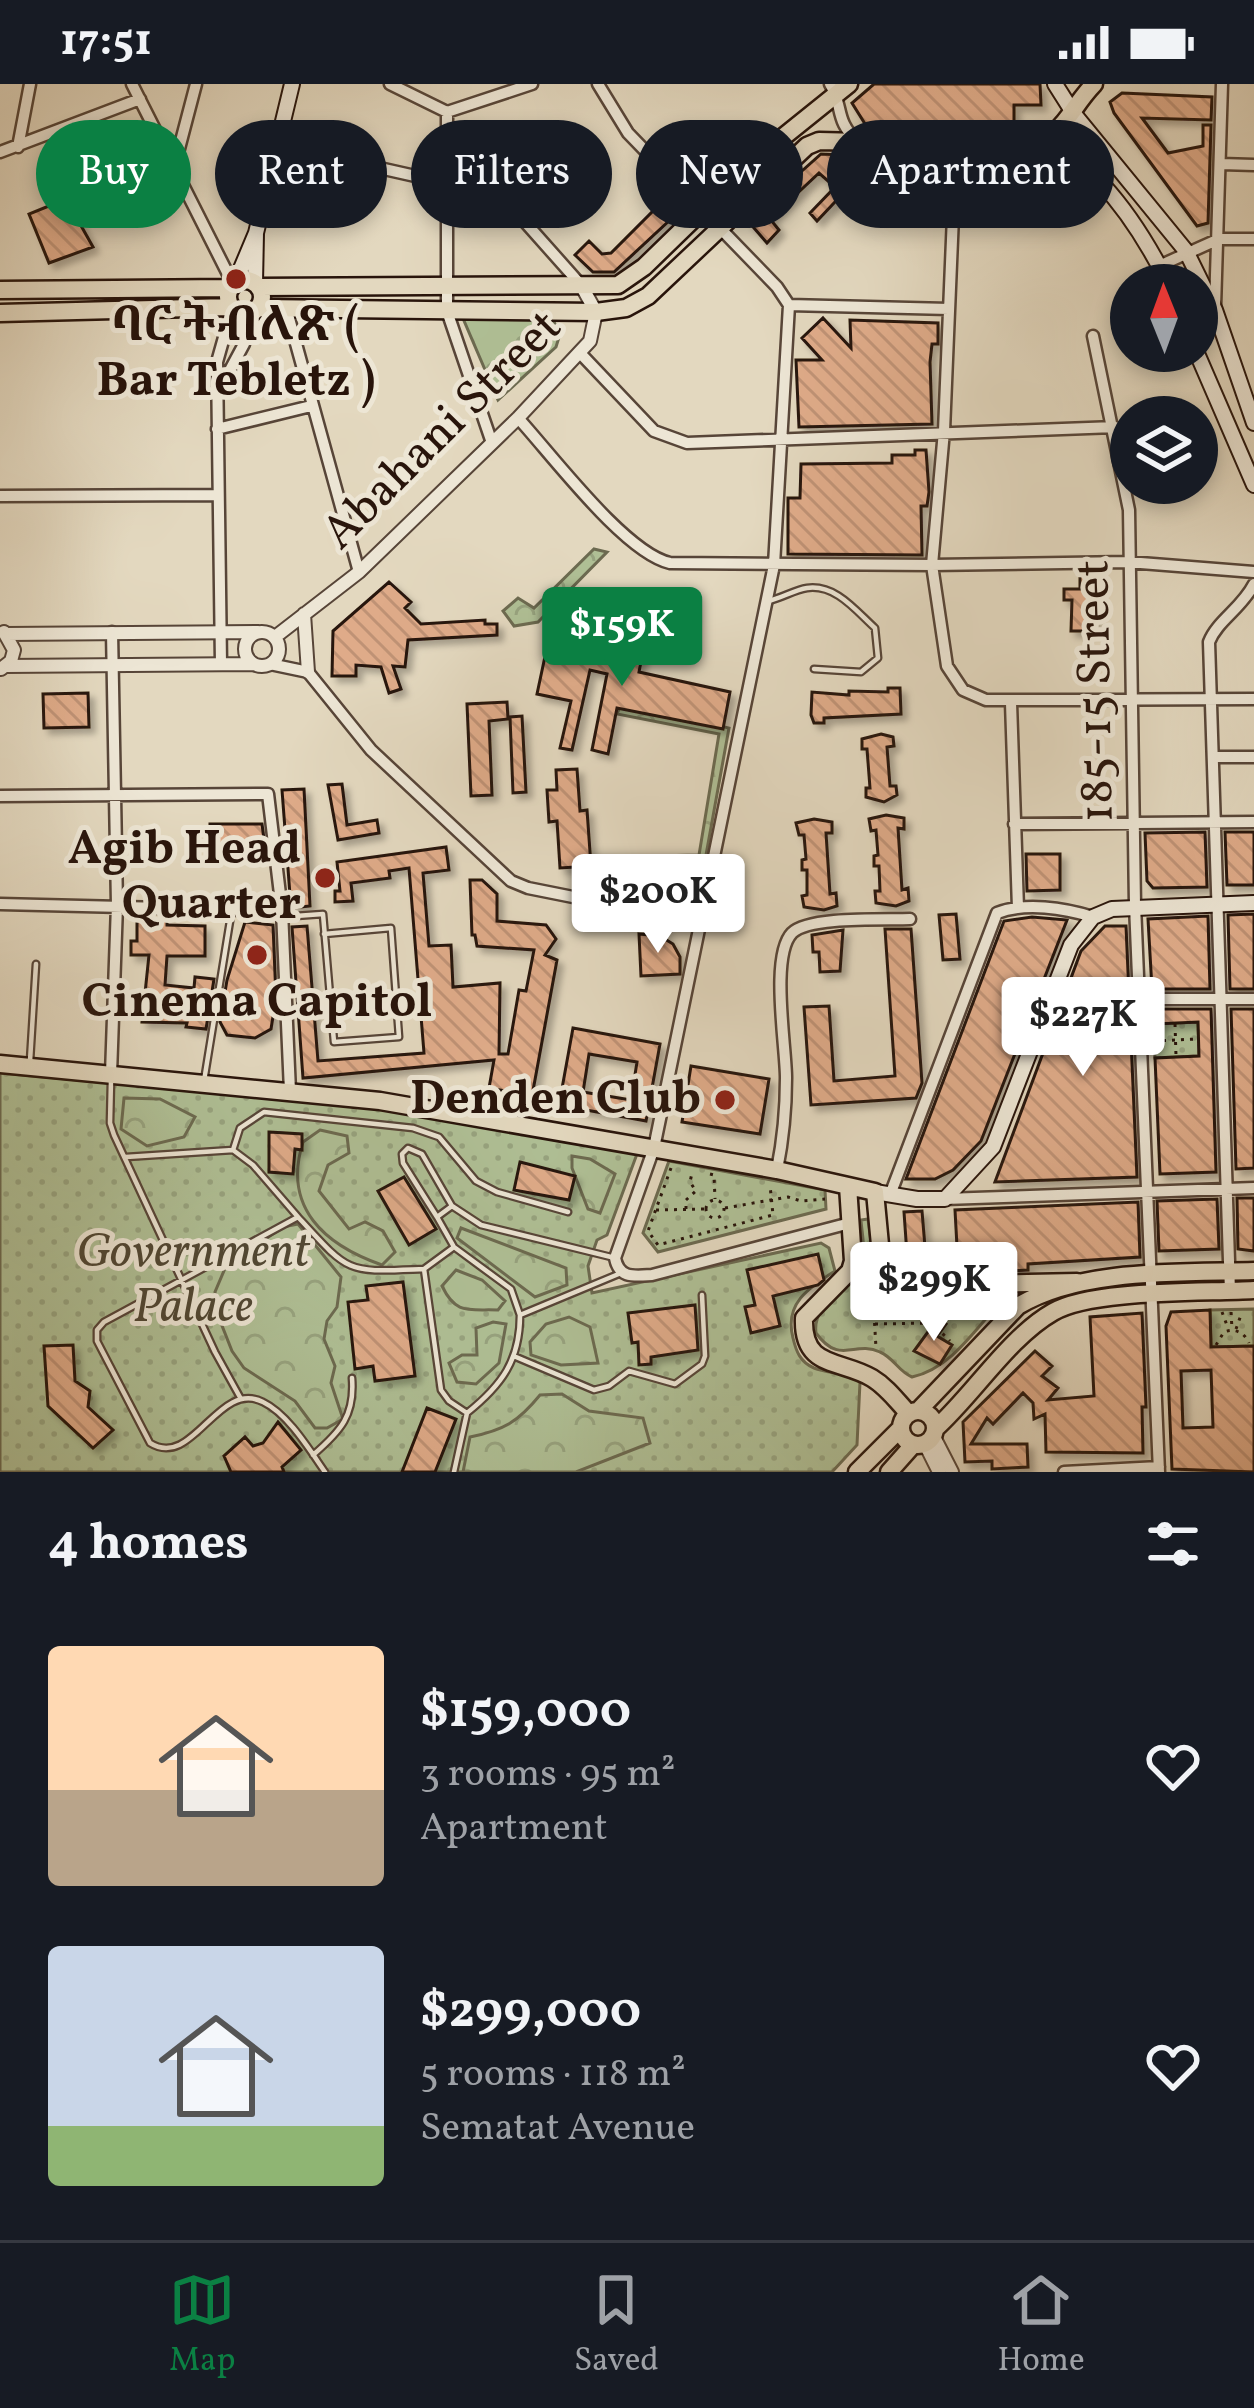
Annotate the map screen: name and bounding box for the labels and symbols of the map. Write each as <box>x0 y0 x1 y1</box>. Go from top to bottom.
north arrow <box>1110 264 1218 372</box>
marker: ባር ትብለጽ ( Bar Tebletz ) <box>223 266 249 292</box>
place label: ባር ትብለጽ ( Bar Tebletz ) <box>97 294 376 416</box>
street label: Abahani Street <box>308 296 578 566</box>
street label: 185-15 Street <box>1061 559 1133 823</box>
pin: $159K <box>538 587 706 689</box>
place label: Agib Head Quarter <box>68 817 301 939</box>
pin: $200K <box>574 854 742 956</box>
marker: Agib Head Quarter <box>312 865 338 891</box>
marker: Cinema Capitol <box>244 942 270 968</box>
place label: Cinema Capitol <box>82 970 432 1037</box>
pin: $227K <box>999 977 1167 1079</box>
place label: Denden Club <box>410 1067 701 1134</box>
marker: Denden Club <box>712 1087 738 1113</box>
park label: Government Palace <box>77 1220 311 1342</box>
pin: $299K <box>850 1242 1018 1344</box>

